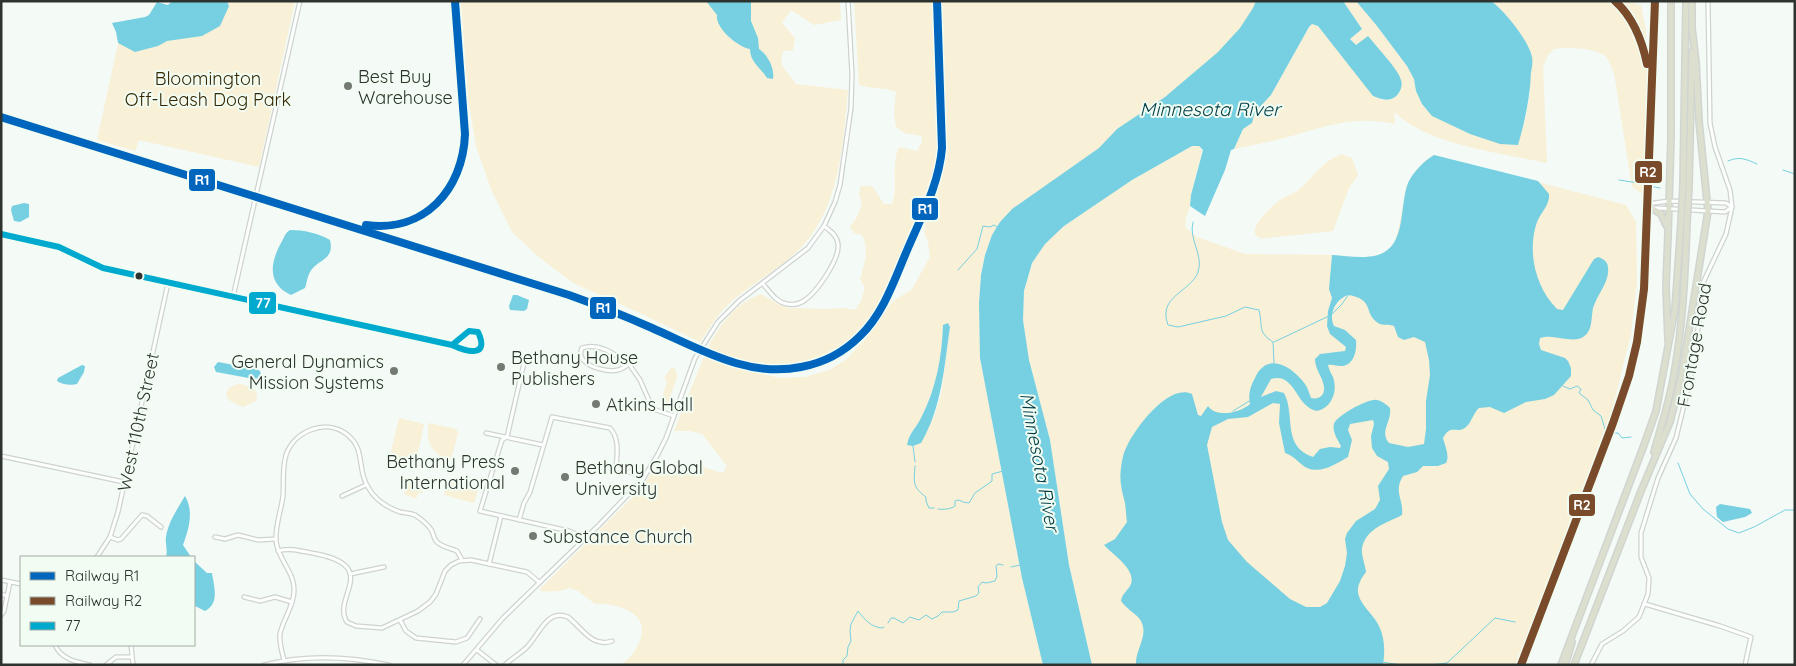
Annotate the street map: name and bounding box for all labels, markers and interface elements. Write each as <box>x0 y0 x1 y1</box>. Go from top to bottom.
place label: Best Buy Warehouse <box>358 65 453 109</box>
park label: Bloomington Off-Leash Dog Park <box>125 67 291 111</box>
marker: Best Buy Warehouse <box>342 80 354 92</box>
water label: Minnesota River <box>1140 97 1283 121</box>
line badge: R2 <box>1634 160 1663 184</box>
text: R2 <box>1639 163 1657 181</box>
line badge: R1 <box>188 168 216 192</box>
text: R1 <box>194 171 210 189</box>
line badge: R1 <box>911 197 939 221</box>
text: R1 <box>917 200 933 218</box>
unlabelled marker <box>134 271 144 281</box>
street label: Frontage Road <box>1672 281 1716 409</box>
line badge: 77 <box>248 291 277 315</box>
text: 77 <box>255 294 271 312</box>
line badge: R1 <box>589 296 617 320</box>
text: R1 <box>595 299 611 317</box>
place label: Bethany House Publishers <box>511 346 638 390</box>
place label: General Dynamics Mission Systems <box>232 350 384 394</box>
street label: West 110th Street <box>112 351 164 493</box>
marker: Bethany House Publishers <box>495 361 507 373</box>
marker: General Dynamics Mission Systems <box>388 365 400 377</box>
water label: Minnesota River <box>1015 391 1066 536</box>
place label: Atkins Hall <box>606 393 693 416</box>
marker: Atkins Hall <box>590 398 602 410</box>
place label: Bethany Press International <box>386 450 505 494</box>
place label: Bethany Global University <box>575 456 703 500</box>
marker: Bethany Press International <box>509 465 521 477</box>
marker: Bethany Global University <box>559 471 571 483</box>
line badge: R2 <box>1568 493 1596 517</box>
text: R2 <box>1573 496 1591 514</box>
place label: Substance Church <box>543 525 693 548</box>
marker: Substance Church <box>527 530 539 542</box>
legend <box>20 556 195 646</box>
text: Railway R1 <box>65 566 139 585</box>
text: Railway R2 <box>65 591 142 610</box>
text: 77 <box>65 616 81 635</box>

